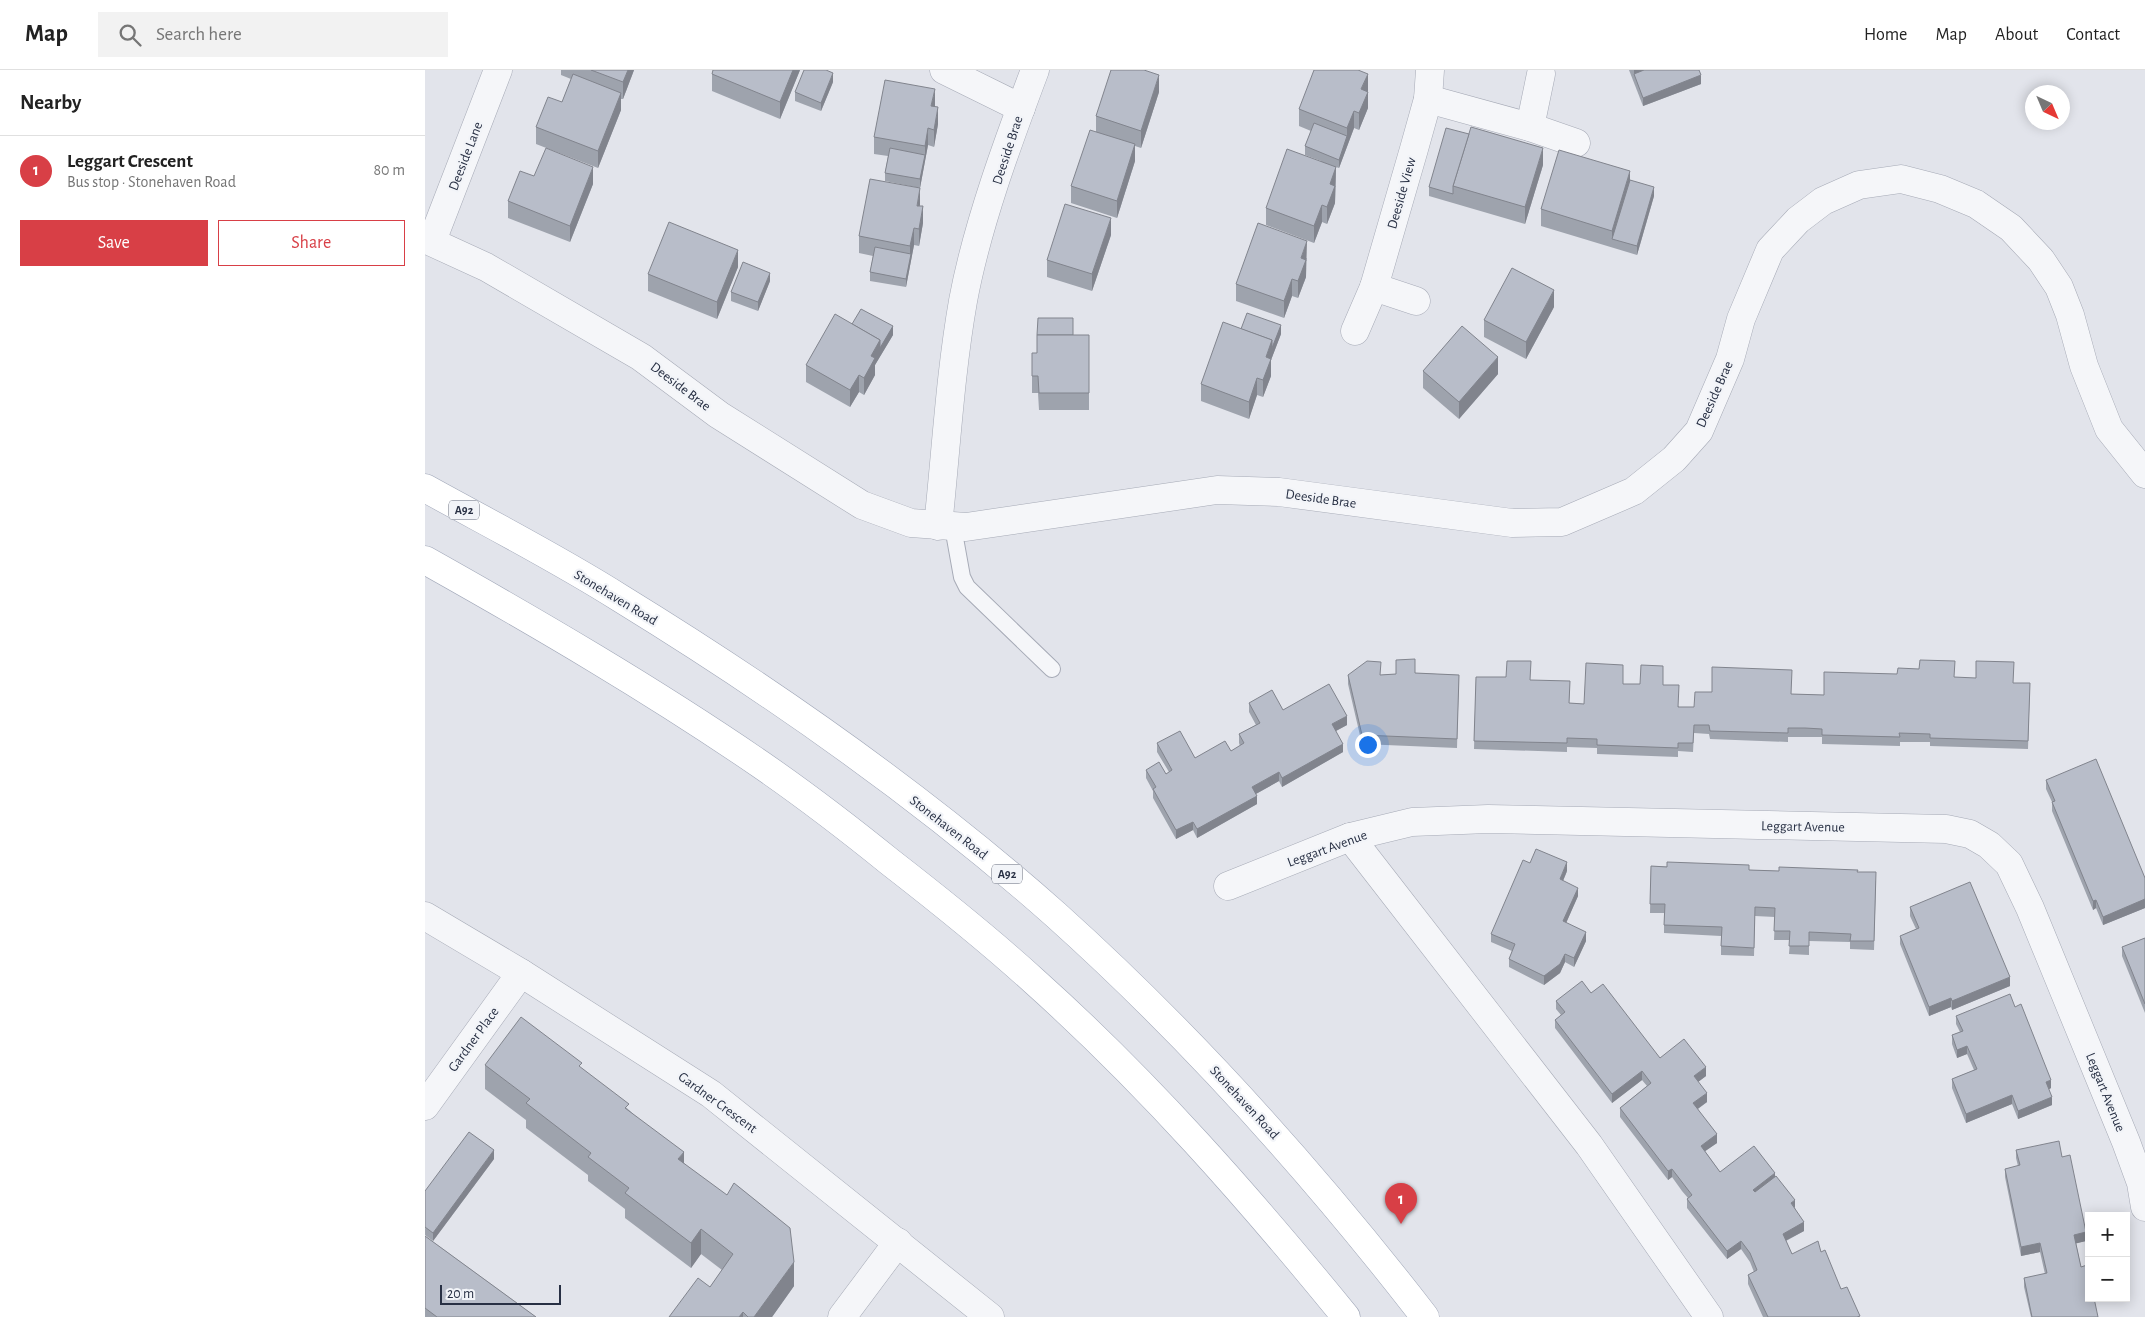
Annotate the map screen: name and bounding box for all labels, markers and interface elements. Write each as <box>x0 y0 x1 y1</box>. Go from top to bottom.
search box <box>98 12 448 57</box>
icon: search <box>116 21 144 49</box>
text: Map <box>25 22 68 46</box>
text: Search here <box>156 25 242 44</box>
text: Home <box>1864 26 1907 44</box>
text: Map <box>1935 26 1967 44</box>
text: About <box>1995 26 2038 44</box>
text: Contact <box>2066 26 2120 44</box>
north arrow <box>2025 85 2070 130</box>
text: Nearby <box>20 92 81 113</box>
street label: Deeside Brae <box>990 114 1026 186</box>
street label: Deeside Lane <box>446 120 485 193</box>
text: Leggart Crescent <box>67 152 193 171</box>
street label: Deeside View <box>1385 155 1419 231</box>
text: 1 <box>33 162 39 178</box>
text: 80 m <box>374 162 405 178</box>
text: Bus stop · Stonehaven Road <box>67 174 236 190</box>
button: Save <box>20 220 208 266</box>
button: Share <box>218 220 405 266</box>
street label: Deeside Brae <box>1694 359 1736 430</box>
street label: Deeside Brae <box>648 360 713 414</box>
street label: Deeside Brae <box>1285 487 1357 511</box>
road number: A92 <box>449 500 479 520</box>
street label: Stonehaven Road <box>571 568 660 628</box>
your location <box>1355 732 1381 758</box>
street label: Stonehaven Road <box>907 793 990 862</box>
street label: Leggart Avenue <box>1761 819 1845 835</box>
street label: Leggart Avenue <box>1286 828 1369 870</box>
road number: A92 <box>992 864 1022 884</box>
street label: Gardner Place <box>446 1005 502 1074</box>
street label: Leggart Avenue <box>2083 1051 2127 1134</box>
street label: Stonehaven Road <box>1207 1063 1282 1142</box>
street label: Gardner Crescent <box>675 1070 760 1136</box>
pin: 1 <box>1385 1183 1417 1224</box>
map controls <box>2085 1212 2130 1302</box>
button: + <box>2085 1212 2130 1257</box>
button: − <box>2085 1257 2130 1302</box>
scale bar <box>440 1282 561 1305</box>
text: 20 m <box>447 1287 474 1301</box>

